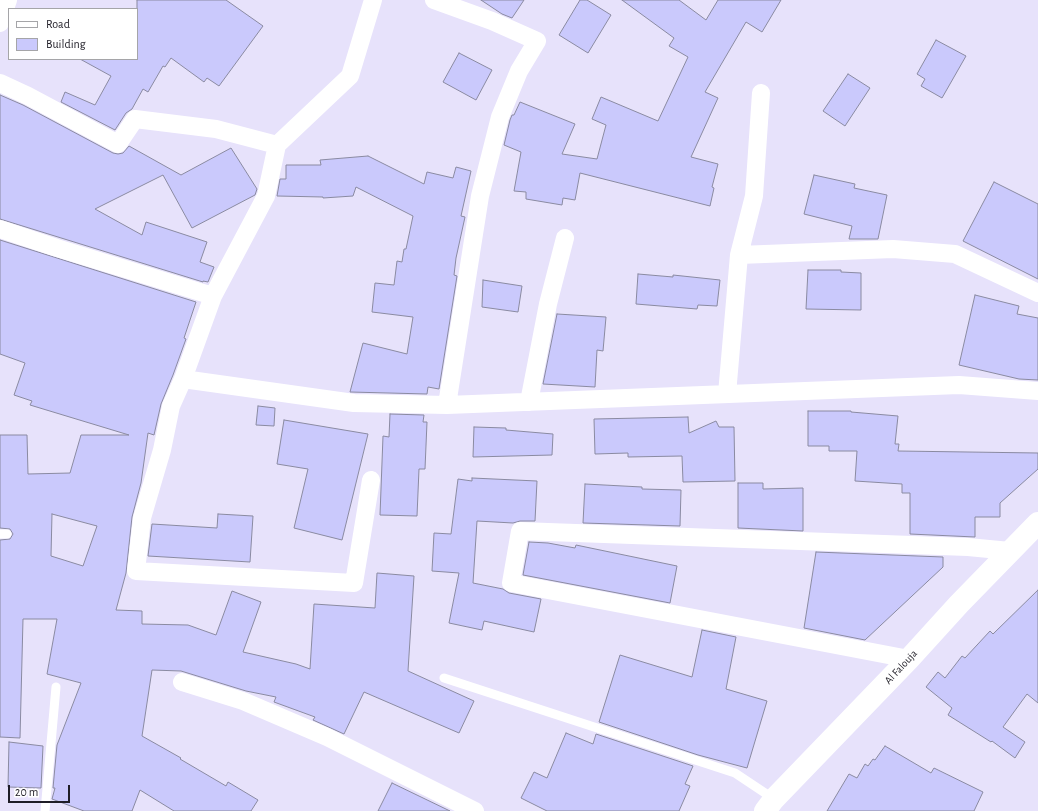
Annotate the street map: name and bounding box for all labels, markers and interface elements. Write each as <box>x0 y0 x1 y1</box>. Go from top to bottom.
legend <box>8 8 138 60</box>
text: Road <box>46 18 70 30</box>
text: Building <box>46 38 86 50</box>
street label: Al Falouja <box>882 647 920 687</box>
scale bar <box>10 777 72 803</box>
text: 20 m <box>15 786 38 798</box>

